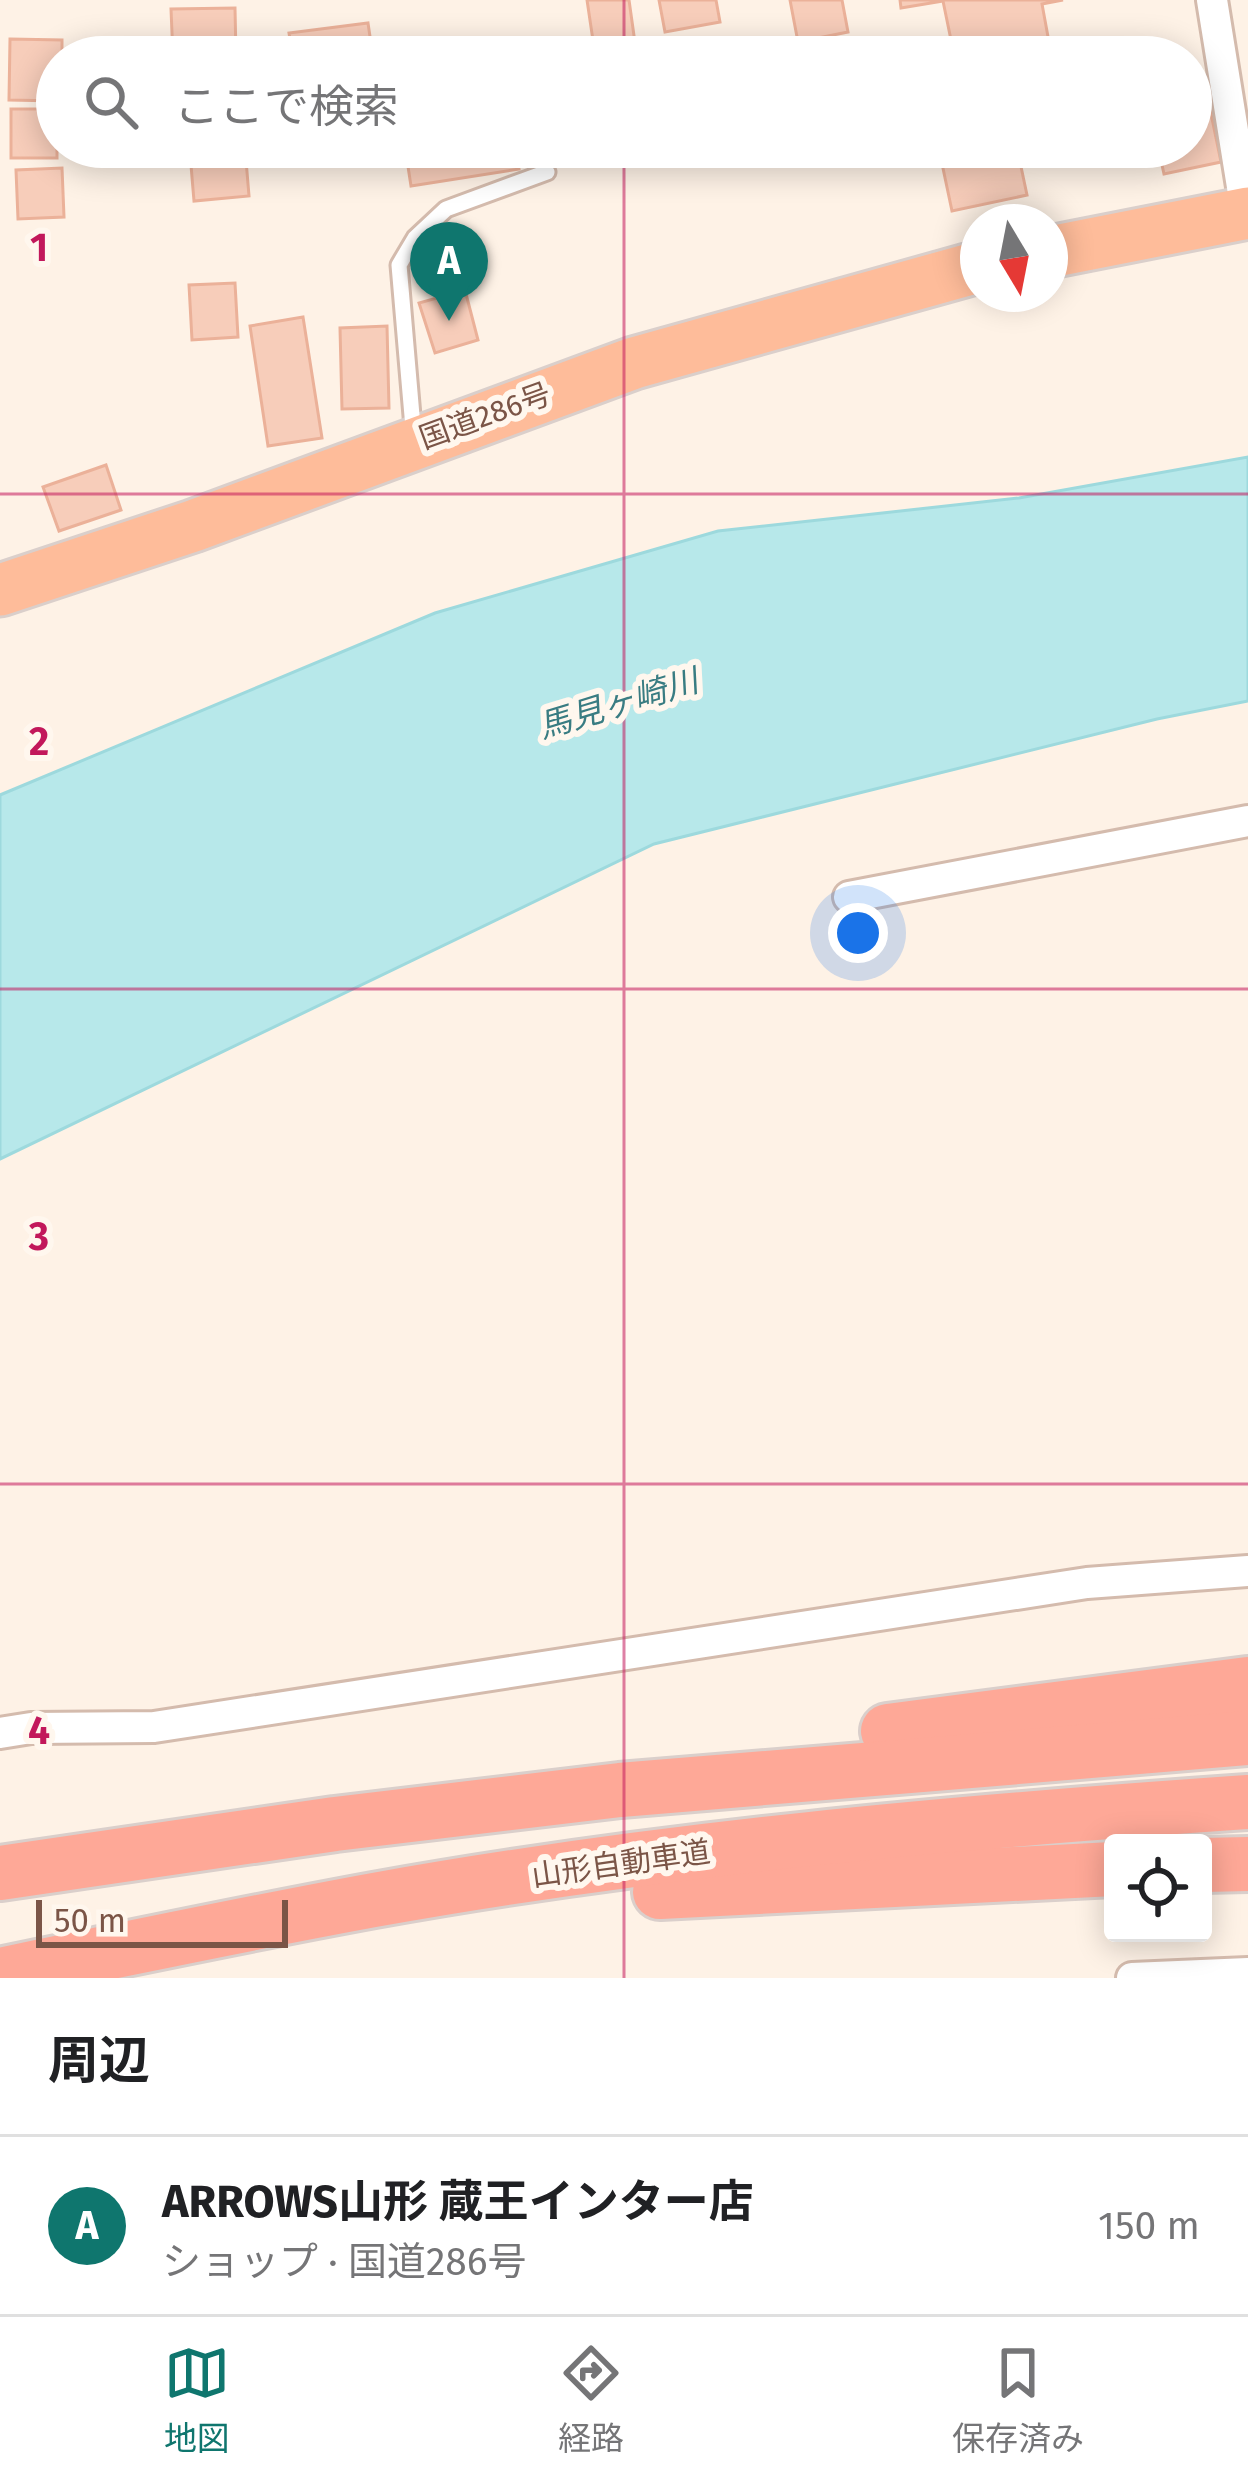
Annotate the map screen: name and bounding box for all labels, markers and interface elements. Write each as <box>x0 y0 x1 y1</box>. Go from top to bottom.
search box <box>36 36 1212 168</box>
icon: search <box>78 69 144 135</box>
text: ここで検索 <box>174 80 399 134</box>
north arrow <box>960 204 1068 312</box>
pin: A <box>410 222 488 321</box>
text: 1 <box>30 225 48 271</box>
street label: 国道286号 <box>414 376 556 456</box>
water label: 馬見ヶ崎川 <box>534 660 706 747</box>
text: 2 <box>29 719 49 765</box>
your location <box>828 903 888 963</box>
text: 3 <box>28 1214 49 1260</box>
text: 4 <box>28 1708 50 1754</box>
street label: 山形自動車道 <box>529 1834 713 1894</box>
map controls <box>1104 1834 1212 1942</box>
button: locate <box>1104 1834 1212 1942</box>
scale bar <box>36 1894 288 1947</box>
text: 50 m <box>54 1901 126 1941</box>
text: 周辺 <box>48 2030 150 2092</box>
text: ARROWS山形 蔵王インター店 <box>162 2175 754 2229</box>
text: A <box>75 2203 99 2249</box>
text: 150 m <box>1098 2203 1200 2249</box>
text: ショップ · 国道286号 <box>162 2239 527 2285</box>
tab: 地図 <box>164 2340 230 2460</box>
tab: 経路 <box>558 2340 624 2460</box>
tab: 保存済み <box>952 2340 1084 2460</box>

